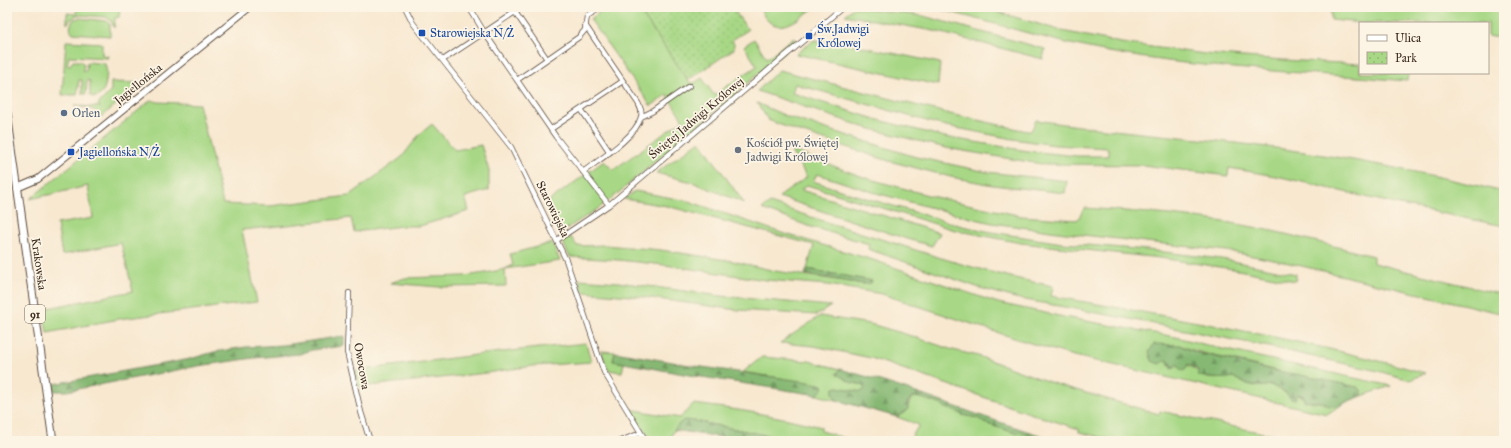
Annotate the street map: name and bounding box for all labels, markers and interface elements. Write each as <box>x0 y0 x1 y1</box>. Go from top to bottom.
place label: Św.Jadwigi Królowej <box>817 20 870 50</box>
legend <box>1359 22 1489 74</box>
place label: Starowiejska N/Ż <box>430 25 515 40</box>
marker: Starowiejska N/Ż <box>417 28 427 38</box>
marker: Św.Jadwigi Królowej <box>804 31 814 41</box>
text: Ulica <box>1395 31 1422 45</box>
text: Park <box>1395 51 1417 65</box>
street label: Jagiellońska <box>110 60 166 110</box>
street label: Świętej Jadwigi Królowej <box>644 73 747 163</box>
place label: Orlen <box>72 106 101 120</box>
marker: Orlen <box>59 108 69 118</box>
place label: Kościół pw. Świętej Jadwigi Królowej <box>744 134 839 165</box>
place label: Jagiellońska N/Ż <box>77 144 161 160</box>
marker: Kościół pw. Świętej Jadwigi Królowej <box>733 145 743 155</box>
marker: Jagiellońska N/Ż <box>66 147 76 157</box>
street label: Starowiejska <box>533 179 573 240</box>
street label: Krakowska <box>28 237 50 292</box>
road number: 91 <box>25 305 45 323</box>
street label: Owocowa <box>351 342 373 391</box>

